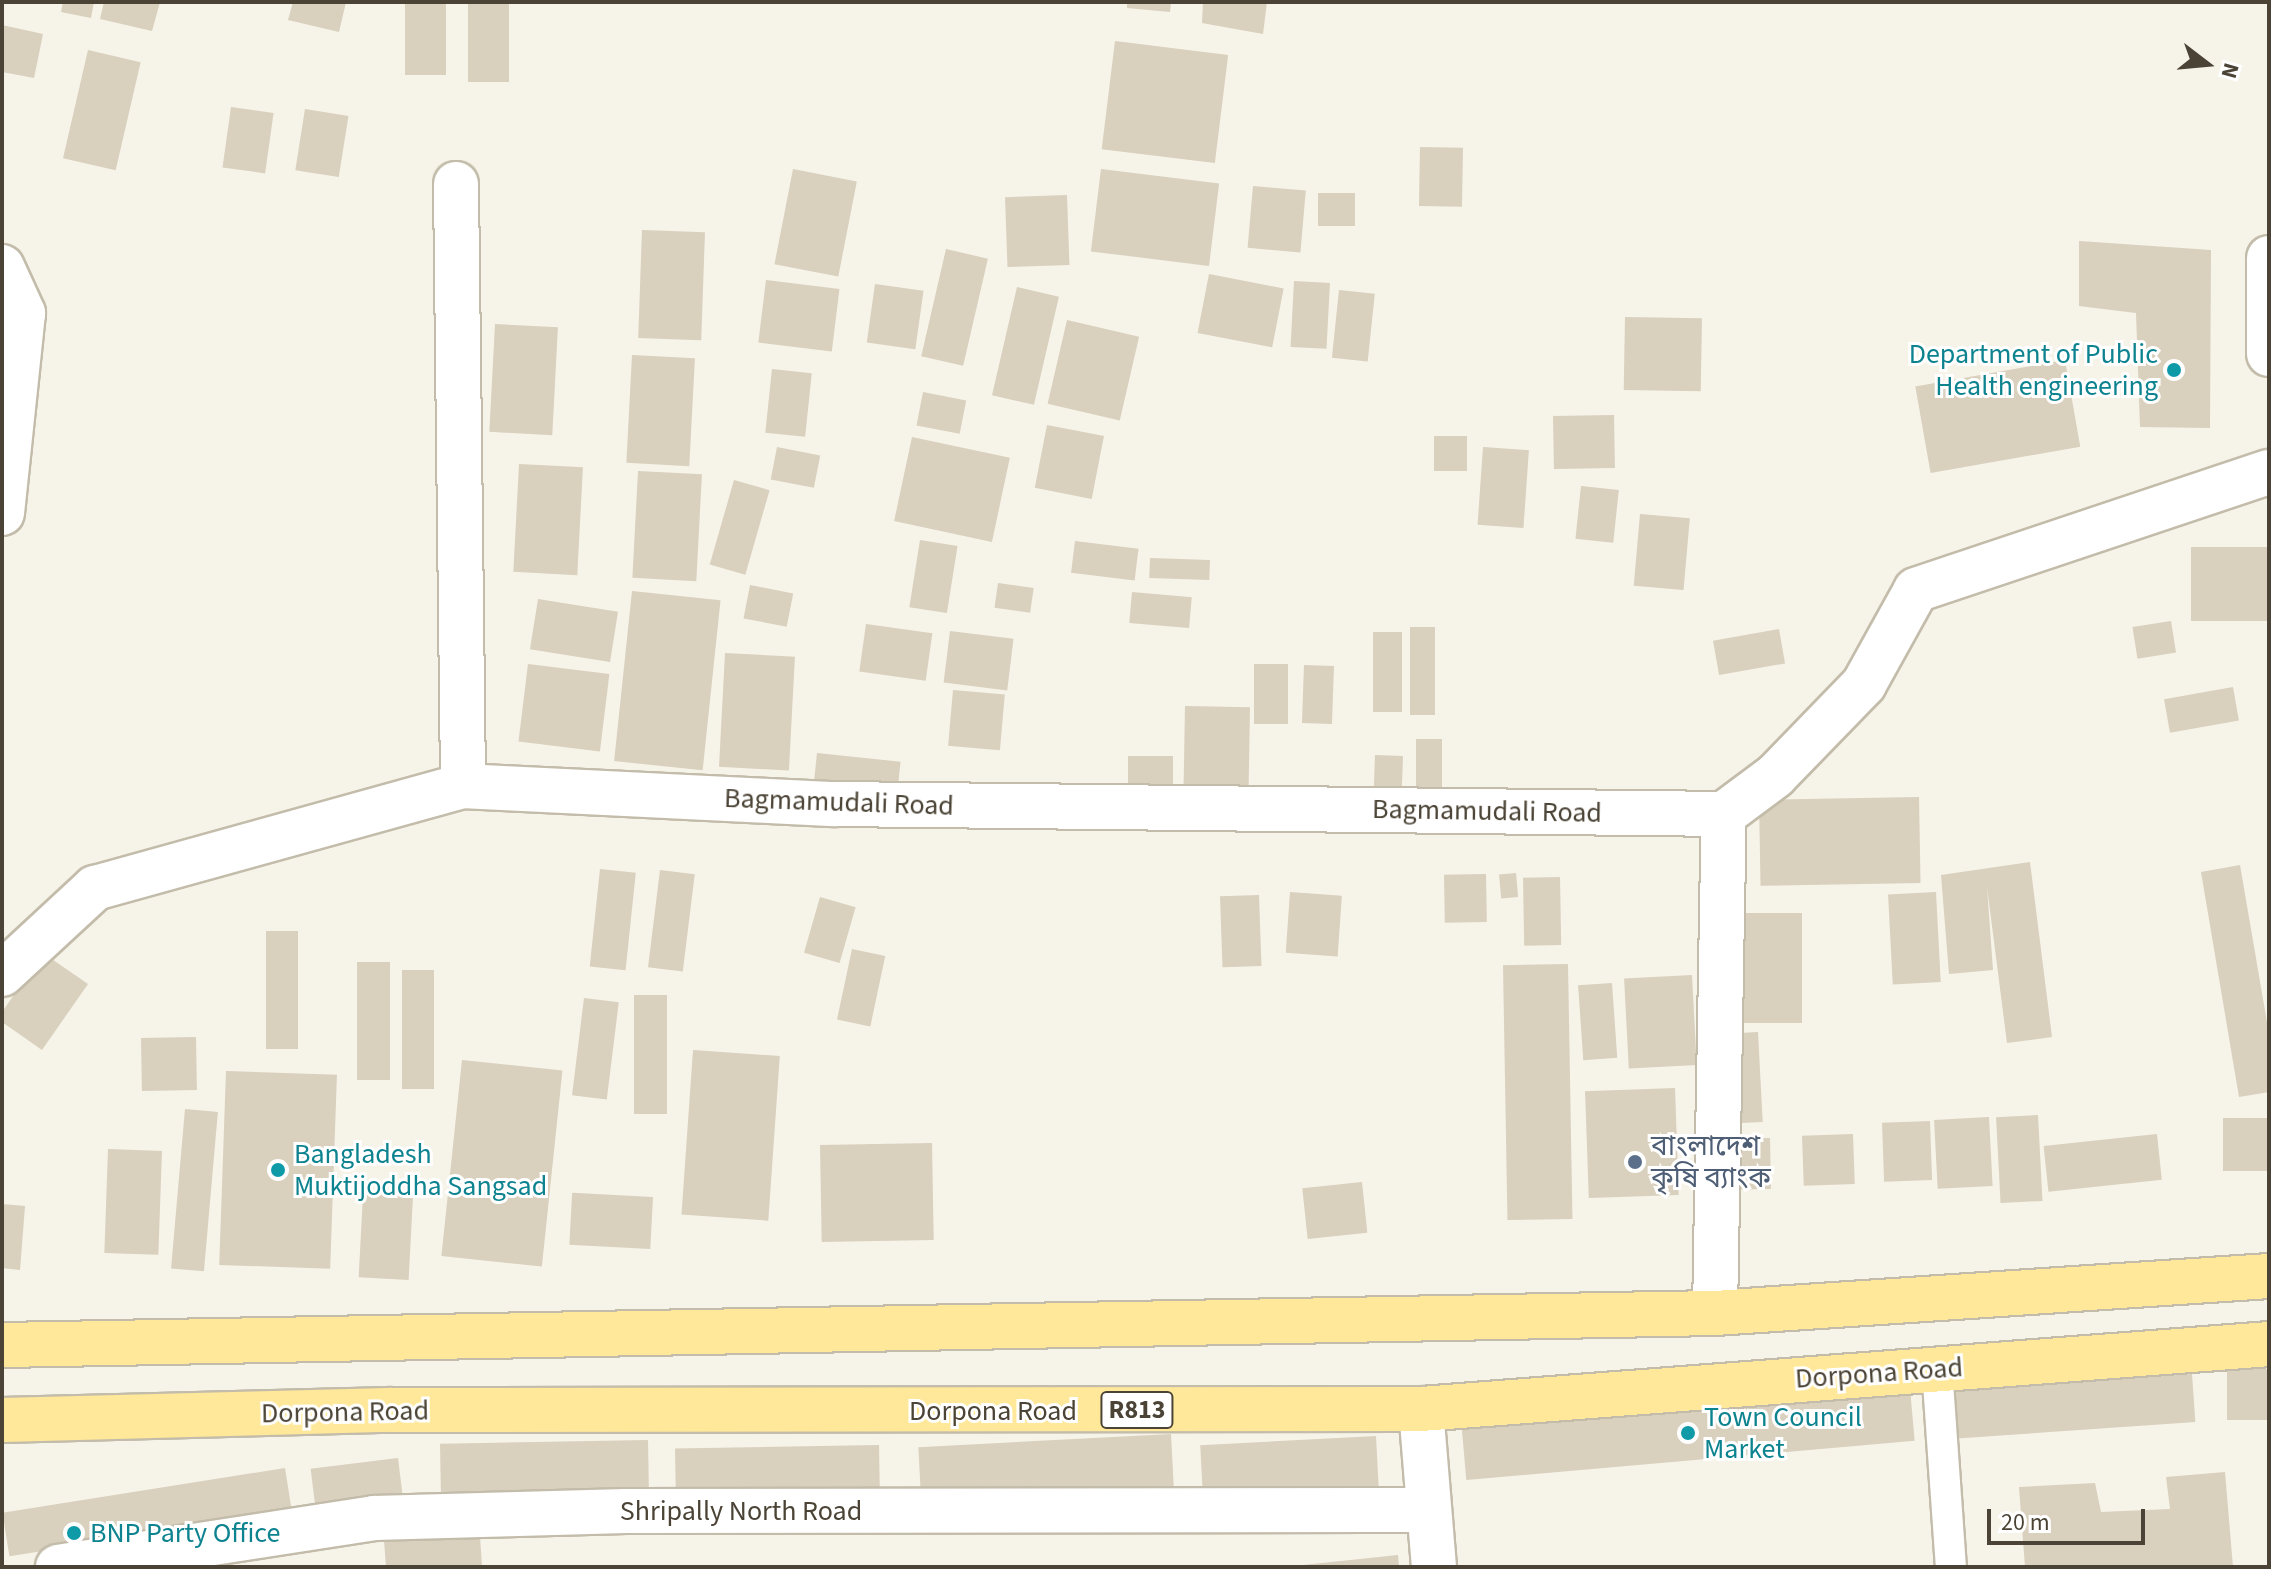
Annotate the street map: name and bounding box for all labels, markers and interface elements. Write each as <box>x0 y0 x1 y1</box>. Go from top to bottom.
north arrow <box>2167 24 2247 104</box>
text: N <box>2213 59 2247 82</box>
place label: Department of Public Health engineering <box>1909 337 2158 403</box>
marker: Department of Public Health engineering <box>2165 361 2183 379</box>
street label: Bagmamudali Road <box>724 781 954 823</box>
street label: Bagmamudali Road <box>1372 792 1602 830</box>
place label: বাংলাদেশ কৃষি ব্যাংক <box>1651 1129 1771 1195</box>
place label: Bangladesh Muktijoddha Sangsad <box>294 1137 547 1203</box>
marker: বাংলাদেশ কৃষি ব্যাংক <box>1626 1153 1644 1171</box>
marker: Bangladesh Muktijoddha Sangsad <box>269 1161 287 1179</box>
street label: Dorpona Road <box>1794 1350 1964 1396</box>
road number: R813 <box>1099 1388 1175 1432</box>
street label: Dorpona Road <box>261 1394 429 1430</box>
street label: Dorpona Road <box>909 1394 1077 1428</box>
place label: Town Council Market <box>1704 1400 1862 1466</box>
marker: Town Council Market <box>1679 1424 1697 1442</box>
scale bar <box>1991 1493 2149 1543</box>
street label: Shripally North Road <box>620 1494 862 1528</box>
text: 20 m <box>2001 1505 2050 1540</box>
place label: BNP Party Office <box>90 1516 280 1550</box>
marker: BNP Party Office <box>65 1524 83 1542</box>

